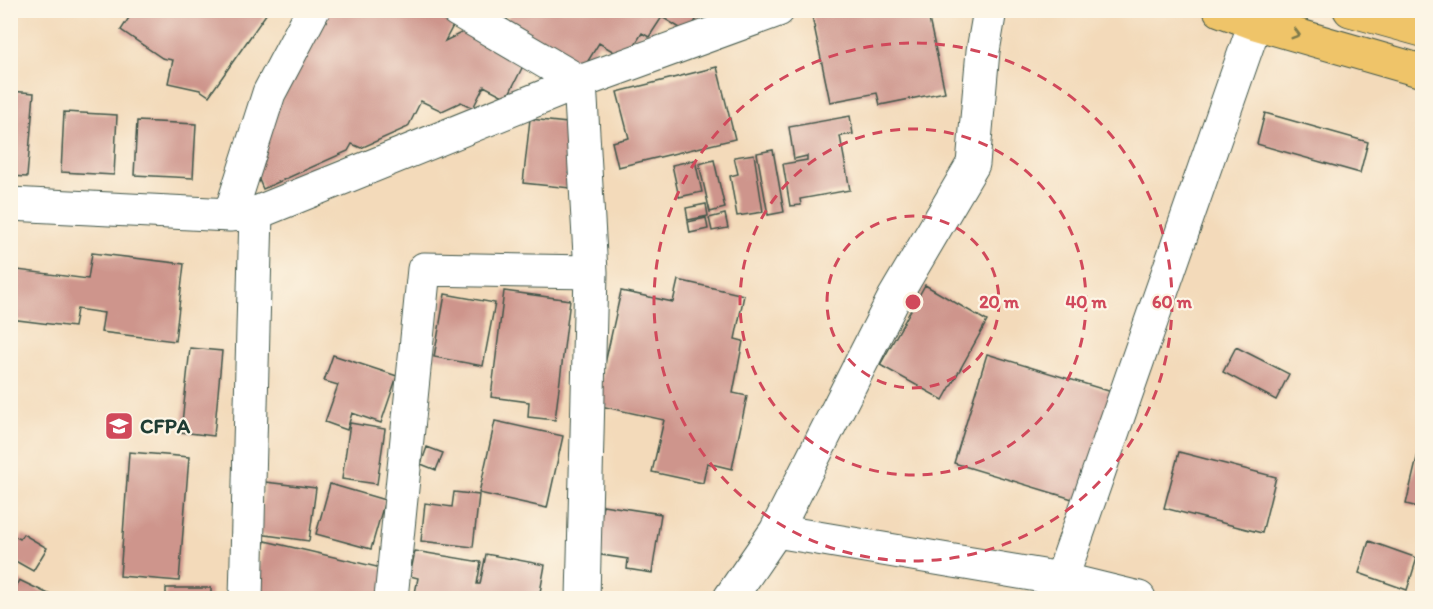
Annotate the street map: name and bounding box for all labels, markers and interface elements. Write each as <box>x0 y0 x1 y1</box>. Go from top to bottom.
one-way arrow <box>1290 27 1300 39</box>
text: 20 m <box>979 291 1020 313</box>
text: 40 m <box>1065 291 1107 313</box>
text: 60 m <box>1152 291 1193 313</box>
centre of rings <box>903 292 923 312</box>
school or university icon: CFPA <box>103 410 135 442</box>
place label: CFPA <box>140 413 191 438</box>

